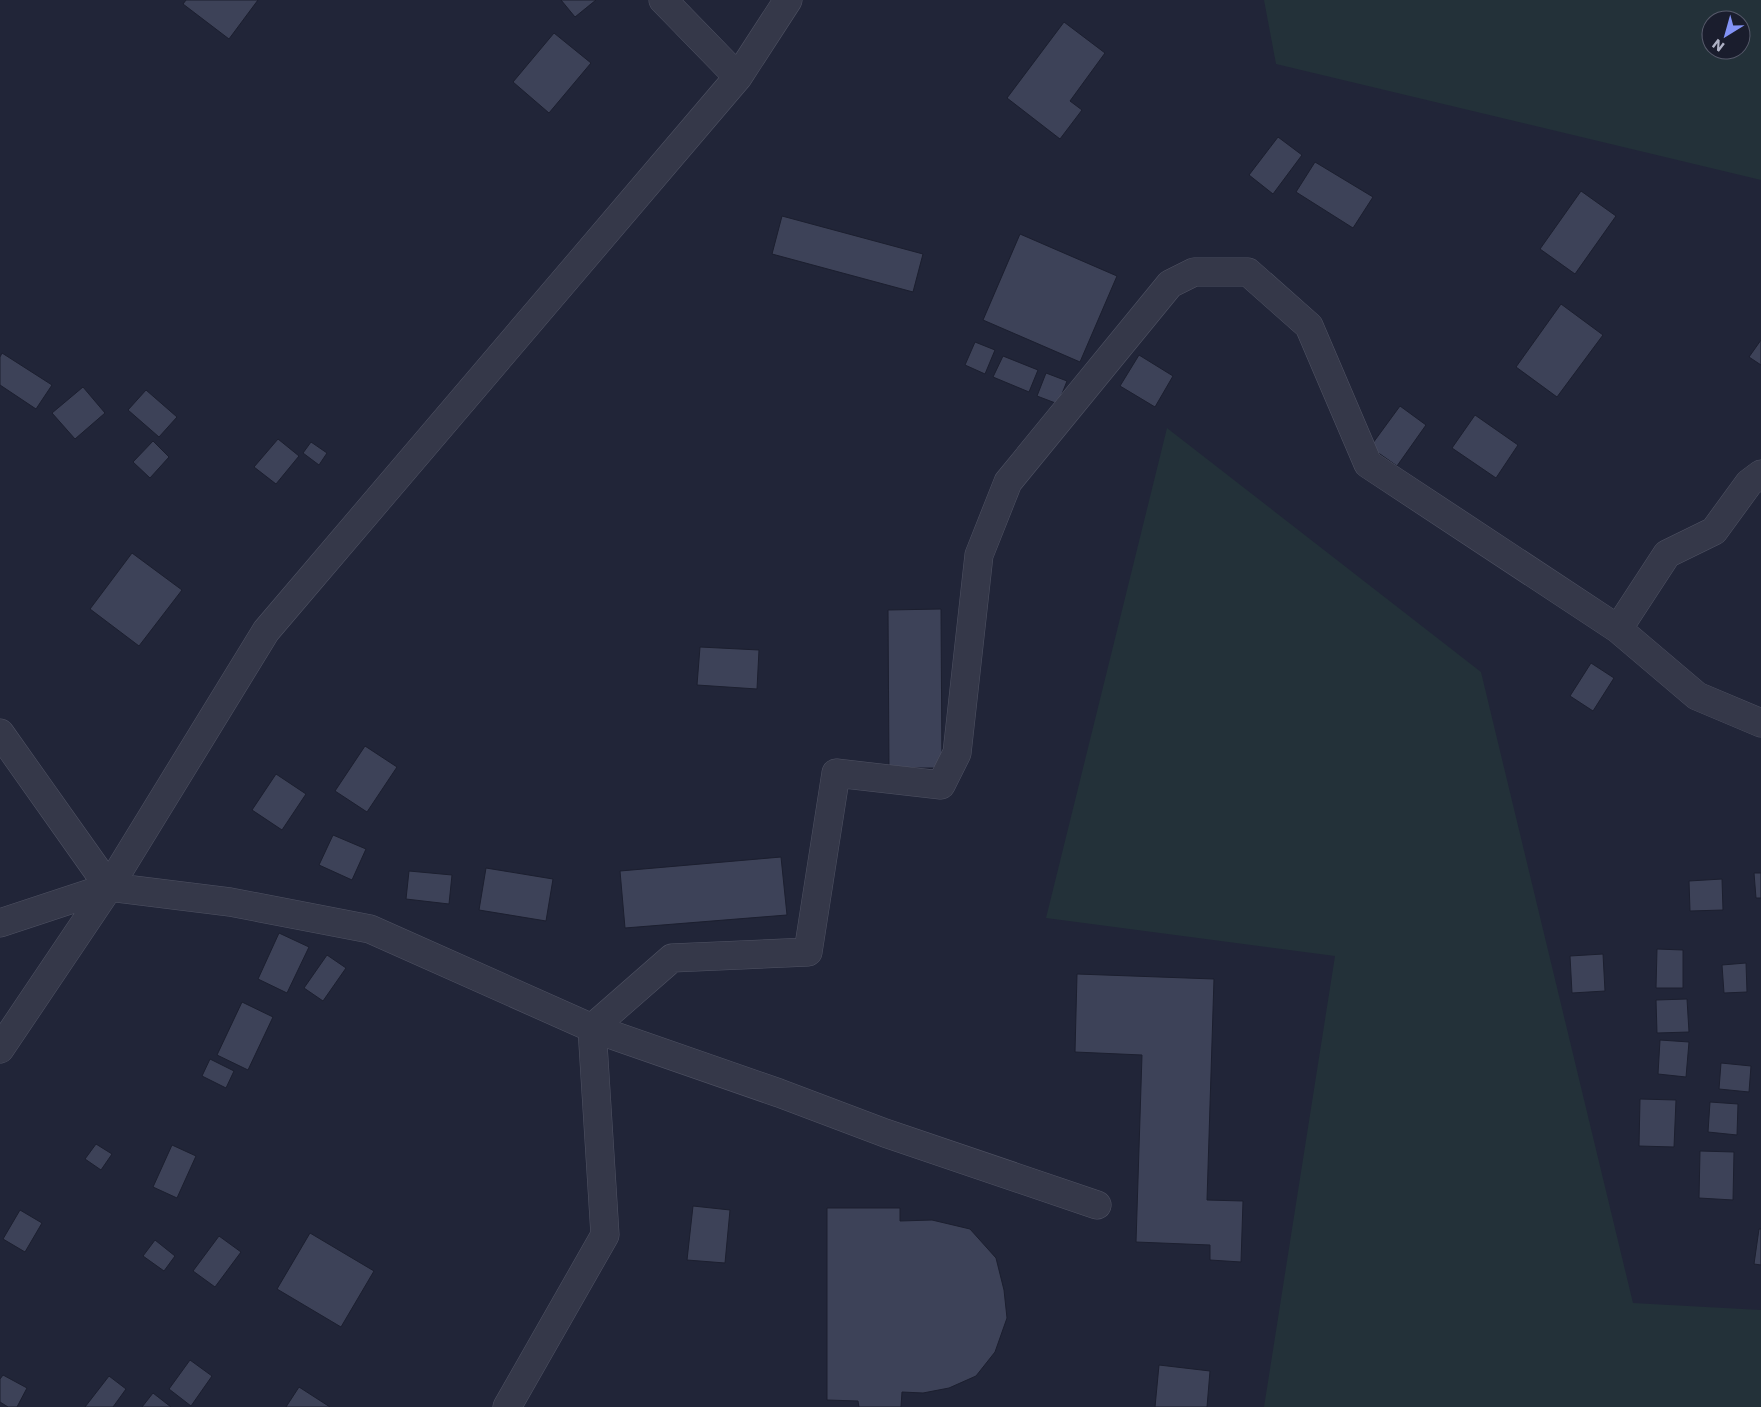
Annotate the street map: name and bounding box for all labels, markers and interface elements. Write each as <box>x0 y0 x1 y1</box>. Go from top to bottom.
north arrow <box>1701 10 1751 60</box>
text: N <box>1708 34 1728 57</box>

